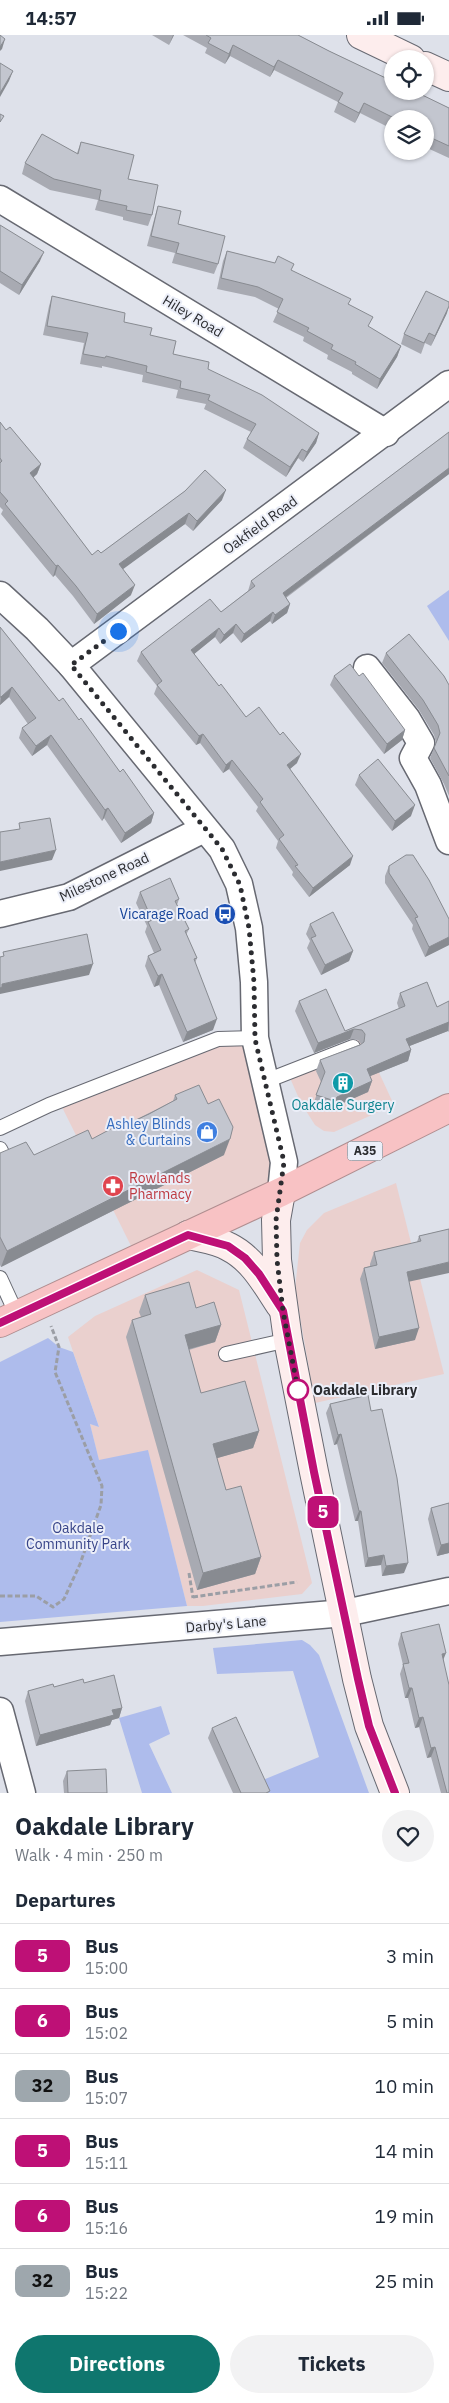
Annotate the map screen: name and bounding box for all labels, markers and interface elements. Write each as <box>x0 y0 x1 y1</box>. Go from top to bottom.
text: 14:57 <box>25 6 77 30</box>
map controls <box>384 50 434 160</box>
button: locate <box>384 50 434 100</box>
button: layers <box>384 110 434 160</box>
street label: Hiley Road <box>160 291 226 341</box>
street label: Oakfield Road <box>219 492 301 558</box>
your location <box>106 619 131 644</box>
street label: Milestone Road <box>56 848 152 906</box>
bus stop icon: Vicarage Road <box>213 902 237 926</box>
place label: Vicarage Road <box>119 905 209 923</box>
building icon: Oakdale Surgery <box>331 1071 355 1095</box>
place label: Oakdale Surgery <box>291 1096 395 1114</box>
place label: Ashley Blinds & Curtains <box>106 1115 191 1149</box>
shop icon: Ashley Blinds & Curtains <box>195 1120 219 1144</box>
road number: A35 <box>348 1141 382 1161</box>
place label: Rowlands Pharmacy <box>129 1169 192 1203</box>
pharmacy icon: Rowlands Pharmacy <box>101 1174 125 1198</box>
marker: Oakdale Library <box>287 1379 309 1401</box>
place label: Oakdale Library <box>313 1381 418 1399</box>
line badge: 5 <box>307 1496 339 1528</box>
text: 5 <box>318 1500 328 1523</box>
park label: Oakdale Community Park <box>26 1519 131 1553</box>
street label: Darby's Lane <box>185 1611 267 1636</box>
text: Oakdale Library <box>15 1810 194 1842</box>
button: heart <box>382 1810 434 1862</box>
text: Walk · 4 min · 250 m <box>15 1845 163 1865</box>
text: Departures <box>15 1888 115 1912</box>
text: Bus <box>85 1934 119 1958</box>
text: 5 <box>37 1944 48 1967</box>
text: 3 min <box>386 1944 434 1968</box>
text: 15:00 <box>85 1958 128 1978</box>
text: Bus <box>85 1999 119 2023</box>
text: 6 <box>37 2009 48 2032</box>
text: 5 min <box>386 2009 434 2033</box>
text: 15:02 <box>85 2023 128 2043</box>
text: Bus <box>85 2064 119 2088</box>
text: 32 <box>32 2074 53 2097</box>
text: 10 min <box>375 2074 434 2098</box>
text: 15:07 <box>85 2088 128 2108</box>
text: Bus <box>85 2129 119 2153</box>
text: 5 <box>37 2139 48 2162</box>
text: 14 min <box>375 2139 434 2163</box>
text: 15:11 <box>85 2153 128 2173</box>
text: Bus <box>85 2194 119 2218</box>
text: 6 <box>37 2204 48 2227</box>
text: 19 min <box>375 2204 434 2228</box>
text: 15:16 <box>85 2218 128 2238</box>
text: Bus <box>85 2259 119 2283</box>
text: 32 <box>32 2269 53 2292</box>
text: 25 min <box>375 2269 434 2293</box>
text: 15:22 <box>85 2283 128 2303</box>
button: Directions <box>15 2335 220 2393</box>
button: Tickets <box>230 2335 434 2393</box>

